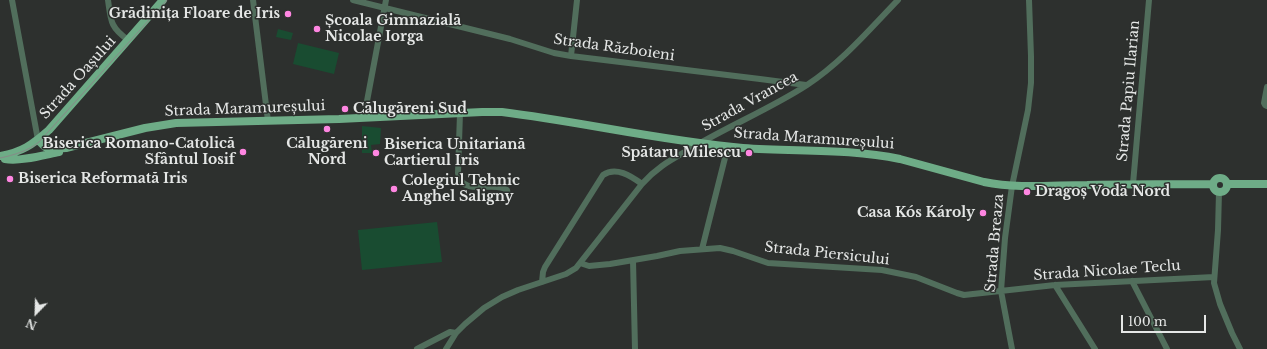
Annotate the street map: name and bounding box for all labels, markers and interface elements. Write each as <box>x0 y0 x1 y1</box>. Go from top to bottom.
place label: Grădinița Floare de Iris <box>109 6 280 22</box>
marker: Grădinița Floare de Iris <box>283 9 293 19</box>
place label: Școala Gimnazială Nicolae Iorga <box>325 13 461 46</box>
street label: Strada Papiu Ilarian <box>1114 20 1144 162</box>
marker: Școala Gimnazială Nicolae Iorga <box>312 24 322 34</box>
street label: Strada Războieni <box>552 31 676 65</box>
street label: Strada Oașului <box>37 33 119 123</box>
street label: Strada Vrancea <box>699 69 801 135</box>
street label: Strada Maramureșului <box>164 98 326 120</box>
place label: Călugăreni Sud <box>353 101 467 117</box>
marker: Călugăreni Sud <box>340 104 350 114</box>
marker: Călugăreni Nord <box>322 124 332 134</box>
street label: Strada Maramureșului <box>733 125 895 153</box>
place label: Biserica Romano-Catolică Sfântul Iosif <box>42 136 235 168</box>
place label: Călugăreni Nord <box>286 136 368 168</box>
place label: Biserica Unitariană Cartierul Iris <box>384 137 525 170</box>
place label: Spătaru Milescu <box>621 145 741 161</box>
marker: Biserica Romano-Catolică Sfântul Iosif <box>238 147 248 157</box>
marker: Biserica Unitariană Cartierul Iris <box>371 148 381 158</box>
marker: Spătaru Milescu <box>744 148 754 158</box>
place label: Biserica Reformată Iris <box>18 171 188 187</box>
place label: Colegiul Tehnic Anghel Saligny <box>402 173 520 206</box>
marker: Biserica Reformată Iris <box>5 174 15 184</box>
marker: Colegiul Tehnic Anghel Saligny <box>389 184 399 194</box>
place label: Dragoș Vodă Nord <box>1035 184 1170 200</box>
marker: Dragoș Vodă Nord <box>1022 187 1032 197</box>
street label: Strada Breaza <box>982 193 1008 293</box>
place label: Casa Kós Károly <box>857 205 975 221</box>
marker: Casa Kós Károly <box>978 208 988 218</box>
street label: Strada Piersicului <box>764 239 890 269</box>
street label: Strada Nicolae Teclu <box>1033 257 1181 285</box>
north arrow <box>16 293 56 333</box>
scale bar <box>1123 307 1208 333</box>
text: 100 m <box>1128 314 1167 329</box>
text: N <box>24 316 39 333</box>

